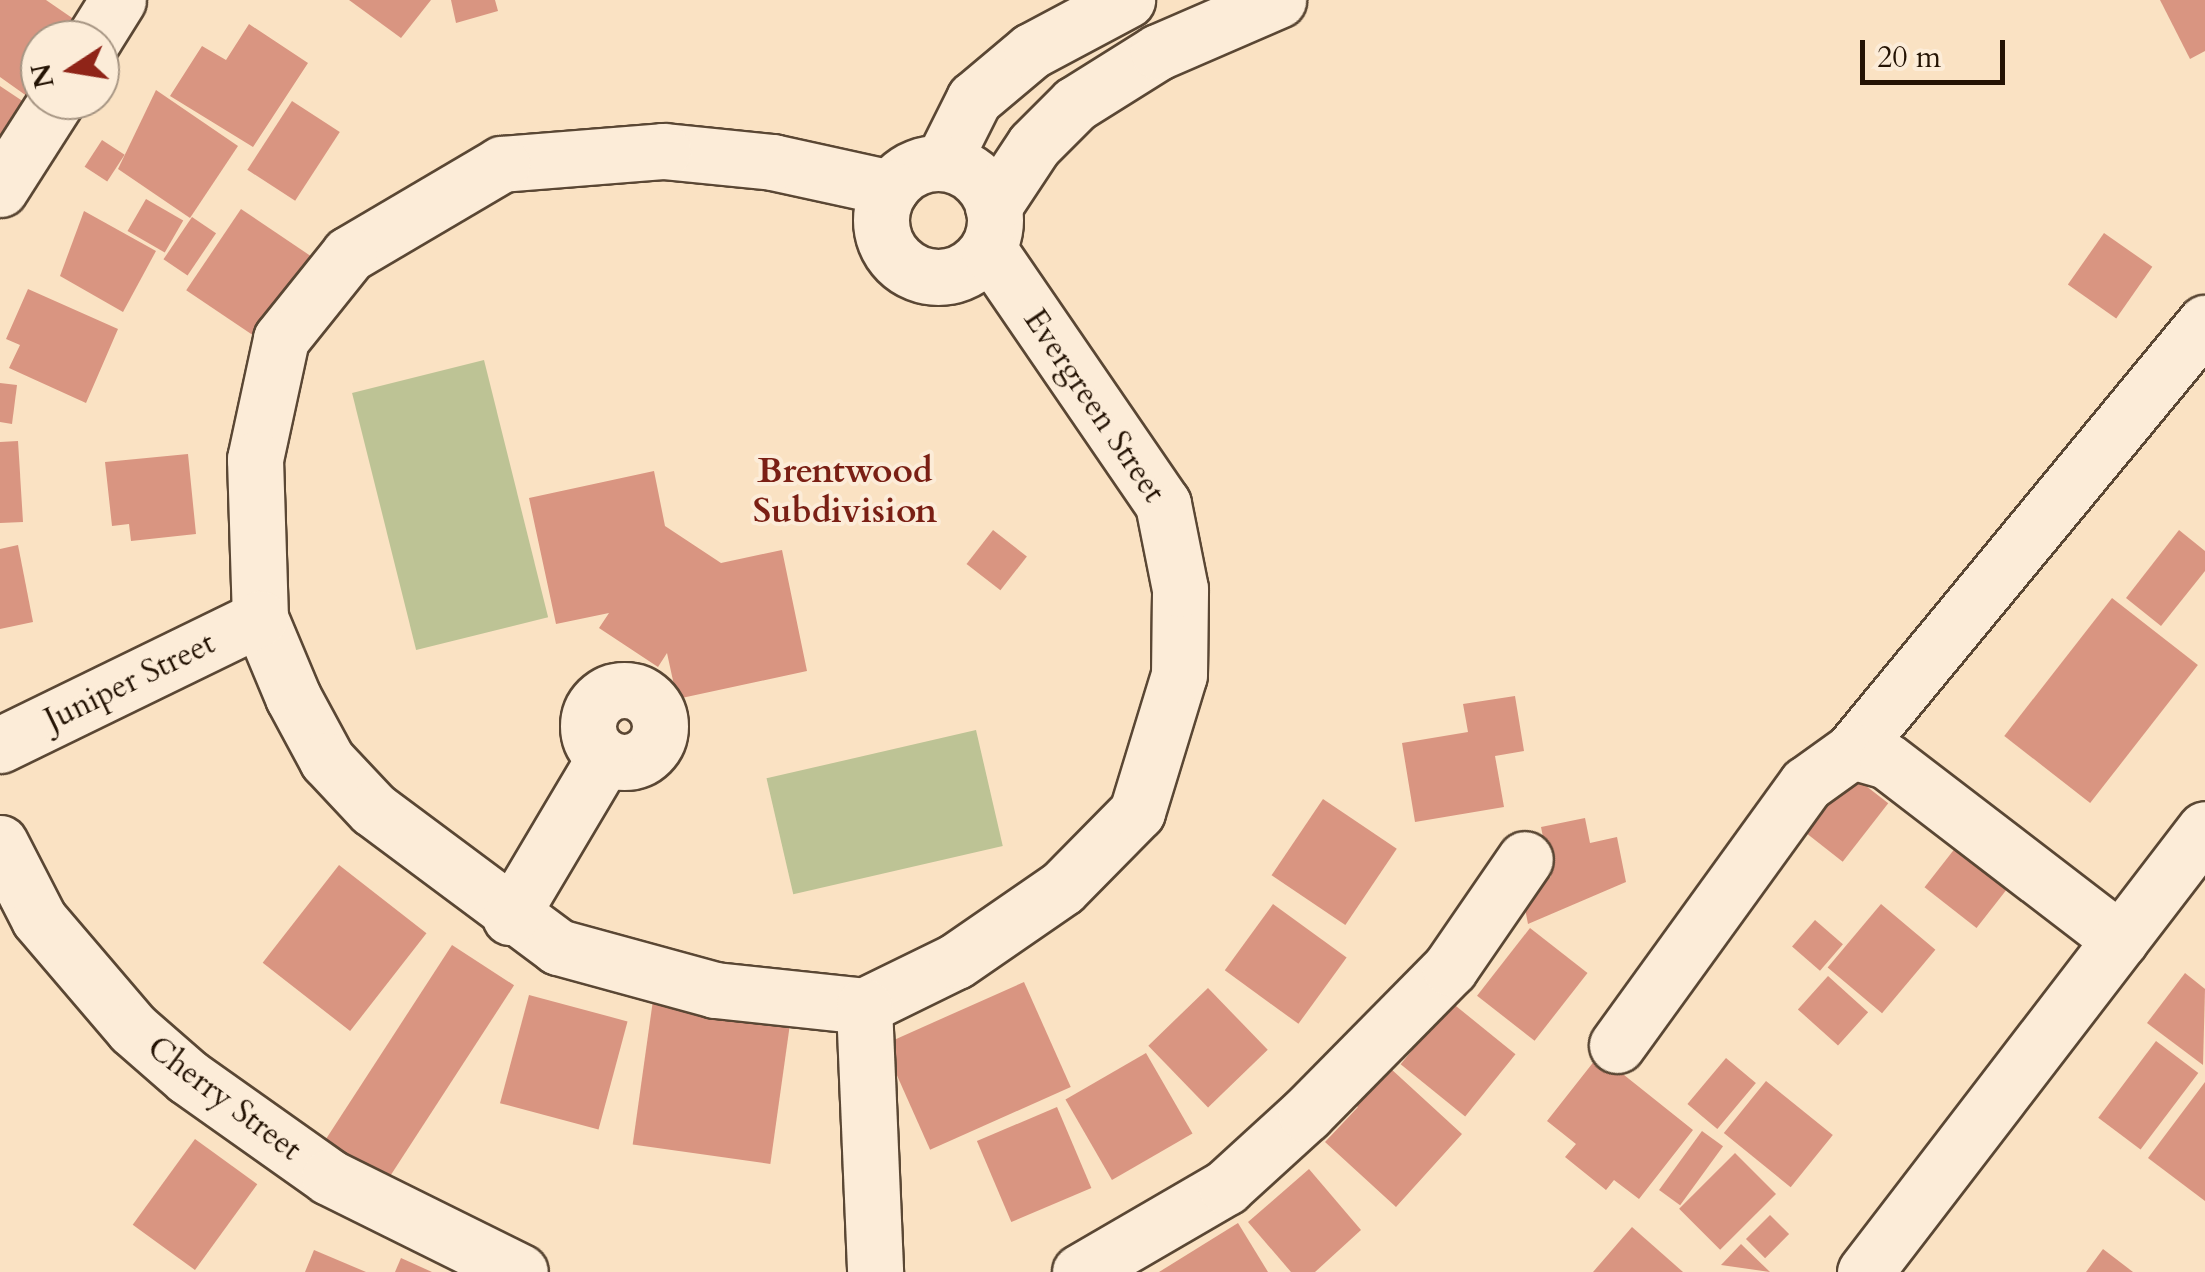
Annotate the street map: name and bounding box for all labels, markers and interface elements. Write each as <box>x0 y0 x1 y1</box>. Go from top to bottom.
north arrow <box>20 20 120 120</box>
scale bar <box>1865 20 2010 82</box>
text: 20 m <box>1877 37 1941 78</box>
text: N <box>22 60 64 92</box>
street label: Evergreen Street <box>1015 302 1173 510</box>
district label: Brentwood Subdivision <box>753 450 937 532</box>
street label: Juniper Street <box>39 624 221 740</box>
street label: Cherry Street <box>140 1029 308 1169</box>

